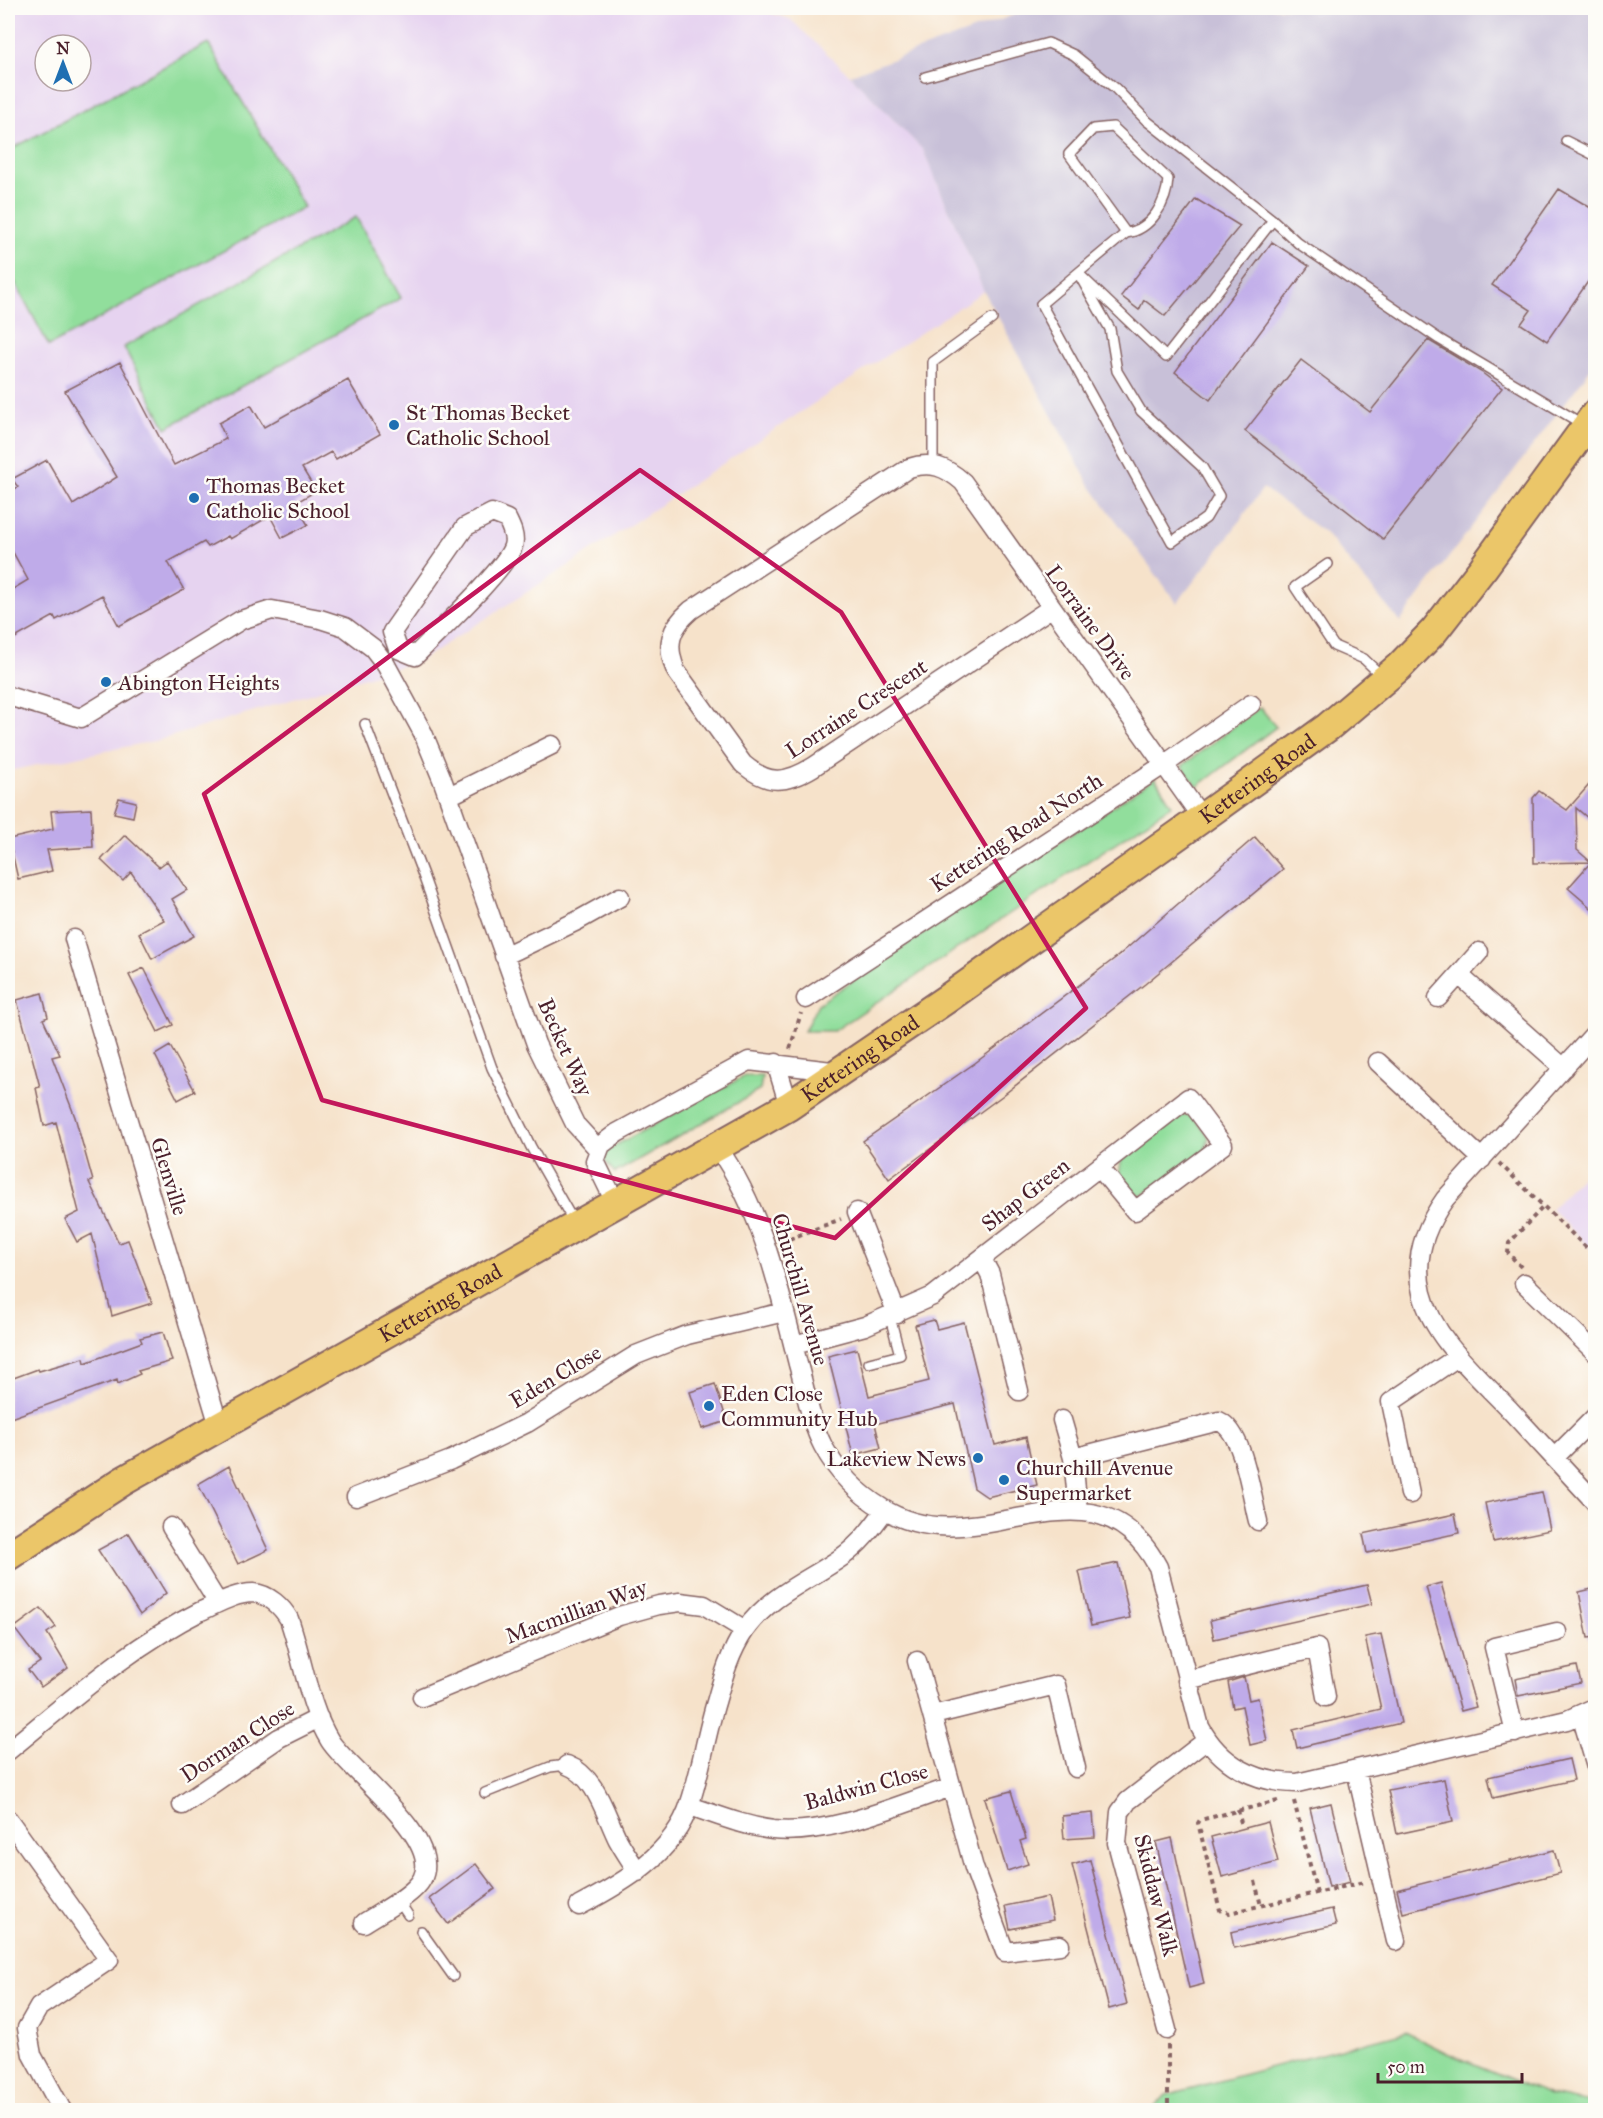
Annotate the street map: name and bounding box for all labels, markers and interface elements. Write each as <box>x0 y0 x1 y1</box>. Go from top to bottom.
north arrow <box>33 33 93 93</box>
text: N <box>56 39 70 58</box>
place label: St Thomas Becket Catholic School <box>406 399 570 451</box>
marker: St Thomas Becket Catholic School <box>387 418 401 432</box>
place label: Thomas Becket Catholic School <box>206 472 350 524</box>
marker: Thomas Becket Catholic School <box>187 491 201 505</box>
street label: Lorraine Drive <box>1040 559 1141 685</box>
street label: Lorraine Crescent <box>780 652 932 764</box>
place label: Abington Heights <box>117 669 280 696</box>
marker: Abington Heights <box>99 675 113 689</box>
street label: Kettering Road <box>1194 727 1321 830</box>
street label: Kettering Road North <box>925 767 1107 898</box>
street label: Becket Way <box>532 994 599 1101</box>
street label: Kettering Road <box>795 1009 924 1108</box>
street label: Glenville <box>145 1134 194 1219</box>
street label: Shap Green <box>976 1152 1075 1237</box>
street label: Churchill Avenue <box>766 1210 835 1368</box>
street label: Kettering Road <box>374 1258 507 1348</box>
street label: Eden Close <box>505 1339 606 1414</box>
place label: Eden Close Community Hub <box>721 1380 878 1432</box>
marker: Eden Close Community Hub <box>702 1399 716 1413</box>
place label: Lakeview News <box>827 1445 966 1472</box>
marker: Lakeview News <box>971 1451 985 1465</box>
place label: Churchill Avenue Supermarket <box>1016 1454 1173 1506</box>
marker: Churchill Avenue Supermarket <box>997 1473 1011 1487</box>
street label: Macmillian Way <box>502 1573 651 1650</box>
street label: Dorman Close <box>175 1695 299 1788</box>
street label: Baldwin Close <box>801 1757 931 1816</box>
street label: Skiddaw Walk <box>1128 1831 1185 1960</box>
scale bar <box>1378 2046 1522 2084</box>
text: 50 m <box>1387 2056 1425 2078</box>

